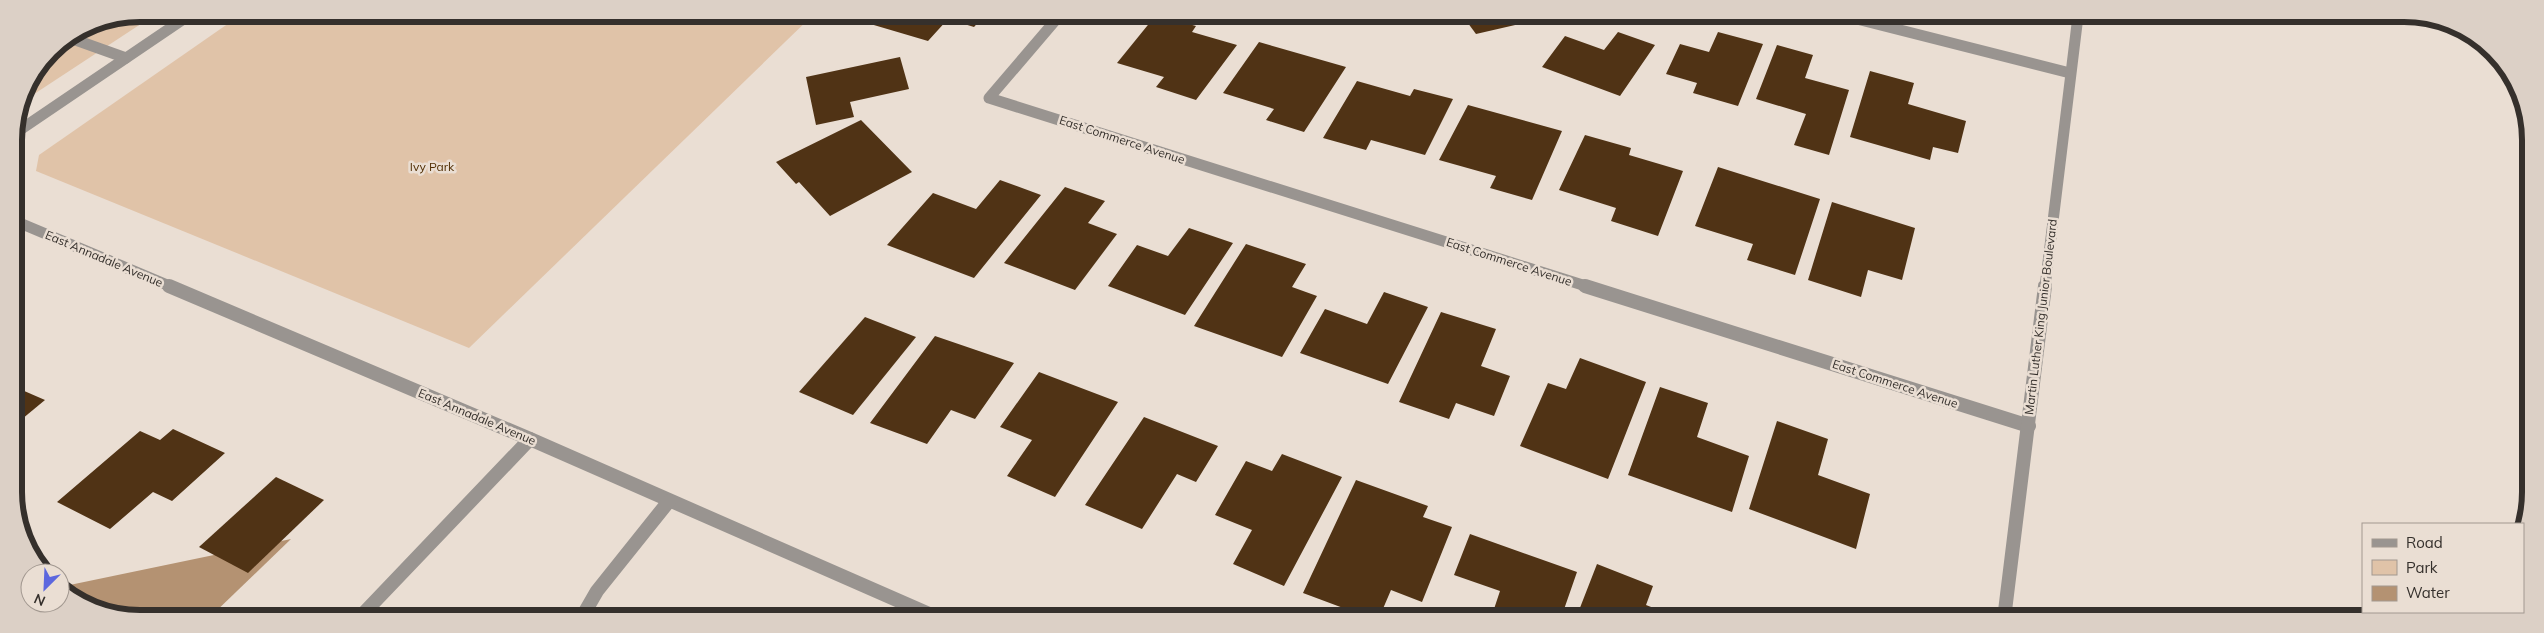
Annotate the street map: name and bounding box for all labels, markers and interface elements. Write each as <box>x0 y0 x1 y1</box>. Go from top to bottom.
street label: East Commerce Avenue <box>1057 112 1187 167</box>
park label: Ivy Park <box>410 159 455 174</box>
street label: Martin Luther King Junior Boulevard <box>2021 218 2060 416</box>
street label: East Annadale Avenue <box>43 227 165 290</box>
street label: East Commerce Avenue <box>1444 234 1574 289</box>
street label: East Commerce Avenue <box>1830 356 1960 411</box>
street label: East Annadale Avenue <box>416 385 538 448</box>
legend <box>2362 523 2524 613</box>
text: Road <box>2406 533 2443 552</box>
text: Park <box>2406 558 2438 577</box>
north arrow <box>20 563 70 613</box>
text: Water <box>2406 583 2450 602</box>
text: N <box>31 590 48 610</box>

